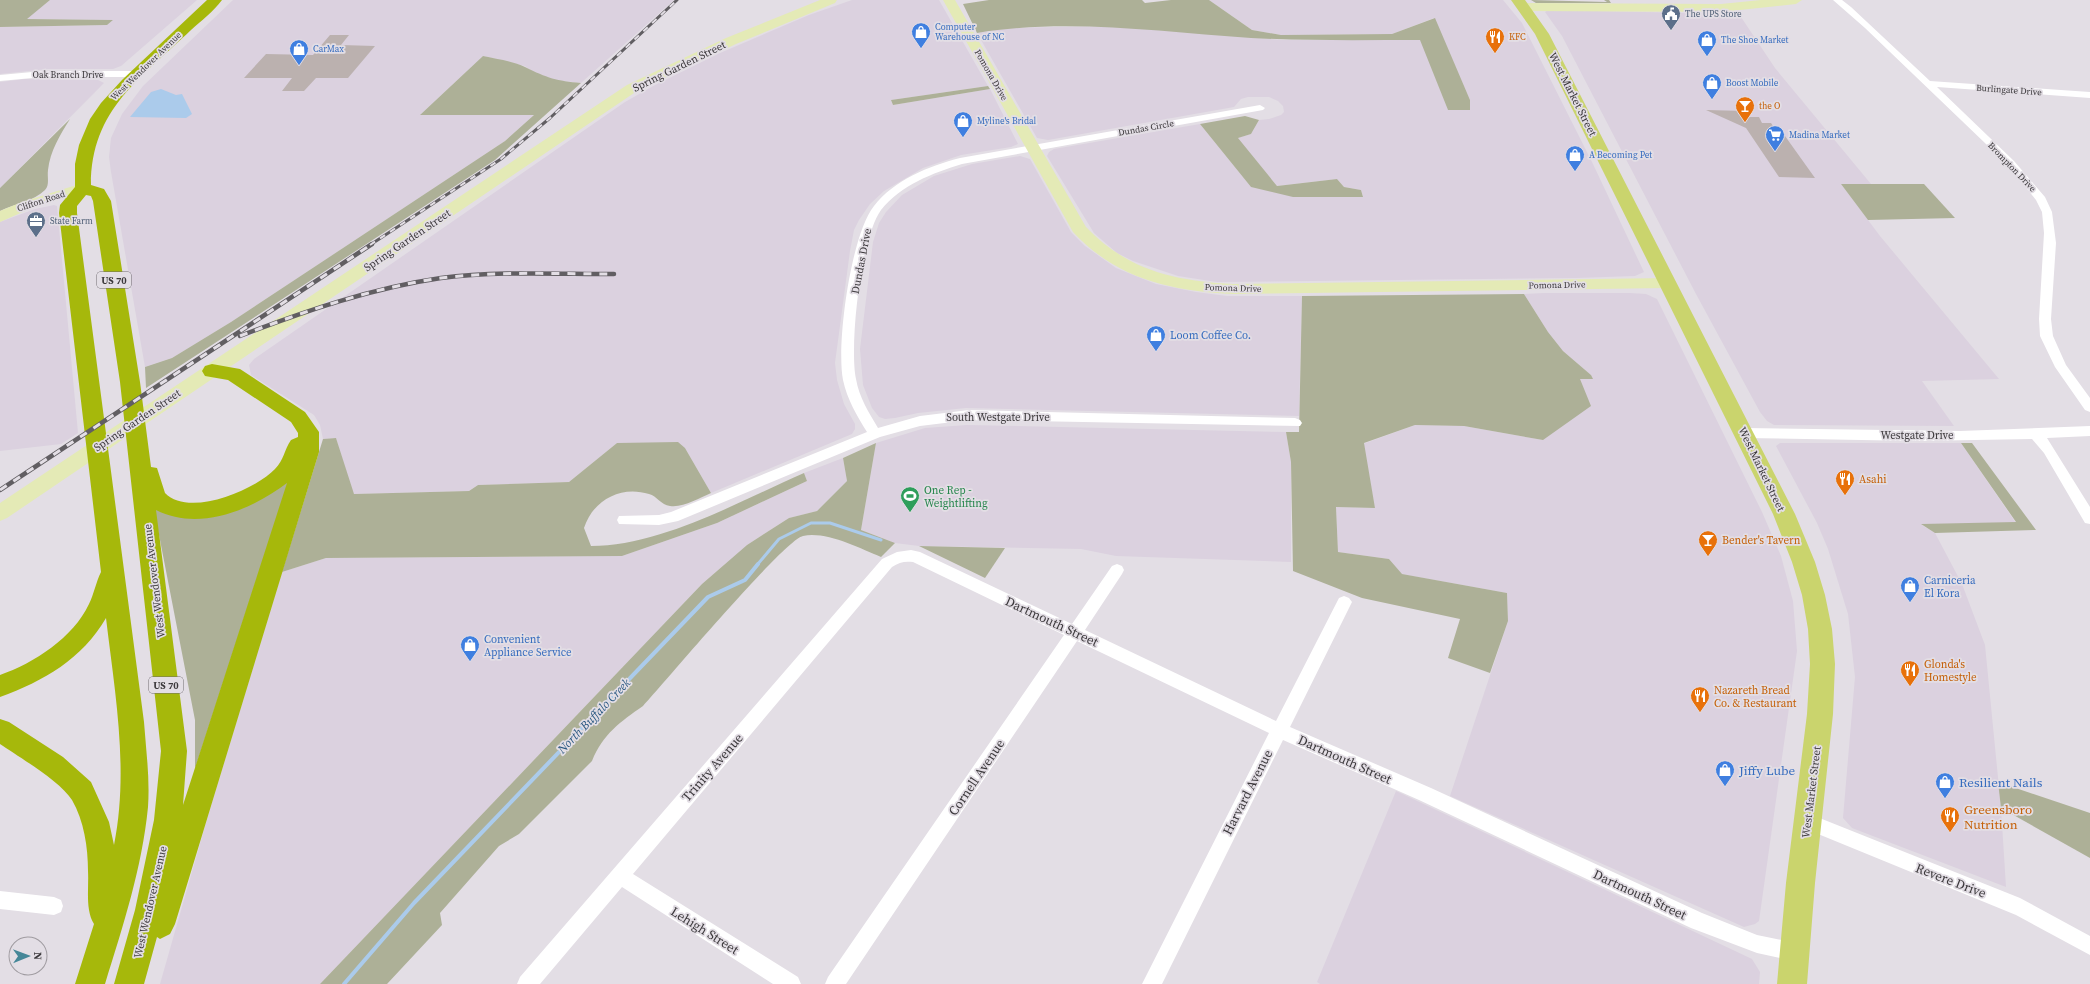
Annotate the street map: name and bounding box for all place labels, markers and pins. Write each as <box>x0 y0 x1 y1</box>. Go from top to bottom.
public building icon: The UPS Store <box>1660 3 1682 31</box>
place label: The UPS Store <box>1685 8 1742 20</box>
shop icon: Computer Warehouse of NC <box>910 21 932 49</box>
place label: Computer Warehouse of NC <box>935 21 1005 43</box>
restaurant icon: KFC <box>1484 26 1506 54</box>
shop icon: The Shoe Market <box>1696 29 1718 57</box>
place label: KFC <box>1509 31 1526 43</box>
place label: The Shoe Market <box>1721 34 1789 46</box>
shop icon: CarMax <box>288 38 310 66</box>
place label: CarMax <box>313 43 344 55</box>
shop icon: Boost Mobile <box>1701 72 1723 100</box>
place label: Boost Mobile <box>1726 77 1779 89</box>
bar icon: the O <box>1734 95 1756 123</box>
place label: the O <box>1759 100 1780 112</box>
shop icon: Myline's Bridal <box>952 110 974 138</box>
place label: Myline's Bridal <box>977 115 1037 127</box>
supermarket icon: Madina Market <box>1764 124 1786 152</box>
place label: Madina Market <box>1789 129 1850 141</box>
shop icon: A Becoming Pet <box>1564 144 1586 172</box>
place label: A Becoming Pet <box>1589 149 1652 161</box>
office icon: State Farm <box>25 210 47 238</box>
place label: State Farm <box>50 215 93 227</box>
shop icon: Loom Coffee Co. <box>1145 324 1167 352</box>
place label: Loom Coffee Co. <box>1170 328 1251 343</box>
restaurant icon: Asahi <box>1834 468 1856 496</box>
place label: Asahi <box>1859 472 1887 487</box>
place label: One Rep - Weightlifting <box>924 483 988 511</box>
sports icon: One Rep - Weightlifting <box>899 485 921 513</box>
bar icon: Bender's Tavern <box>1697 529 1719 557</box>
place label: Bender's Tavern <box>1722 533 1801 548</box>
place label: Carniceria El Kora <box>1924 573 1976 601</box>
shop icon: Carniceria El Kora <box>1899 575 1921 603</box>
place label: Convenient Appliance Service <box>484 632 572 660</box>
shop icon: Convenient Appliance Service <box>459 634 481 662</box>
place label: Glonda's Homestyle <box>1924 657 1977 685</box>
restaurant icon: Glonda's Homestyle <box>1899 659 1921 687</box>
place label: Nazareth Bread Co. & Restaurant <box>1714 683 1797 711</box>
restaurant icon: Nazareth Bread Co. & Restaurant <box>1689 685 1711 713</box>
shop icon: Jiffy Lube <box>1714 759 1736 787</box>
place label: Jiffy Lube <box>1738 762 1795 779</box>
shop icon: Resilient Nails <box>1934 771 1956 799</box>
place label: Resilient Nails <box>1959 774 2043 791</box>
place label: Greensboro Nutrition <box>1964 801 2032 833</box>
restaurant icon: Greensboro Nutrition <box>1939 805 1961 833</box>

